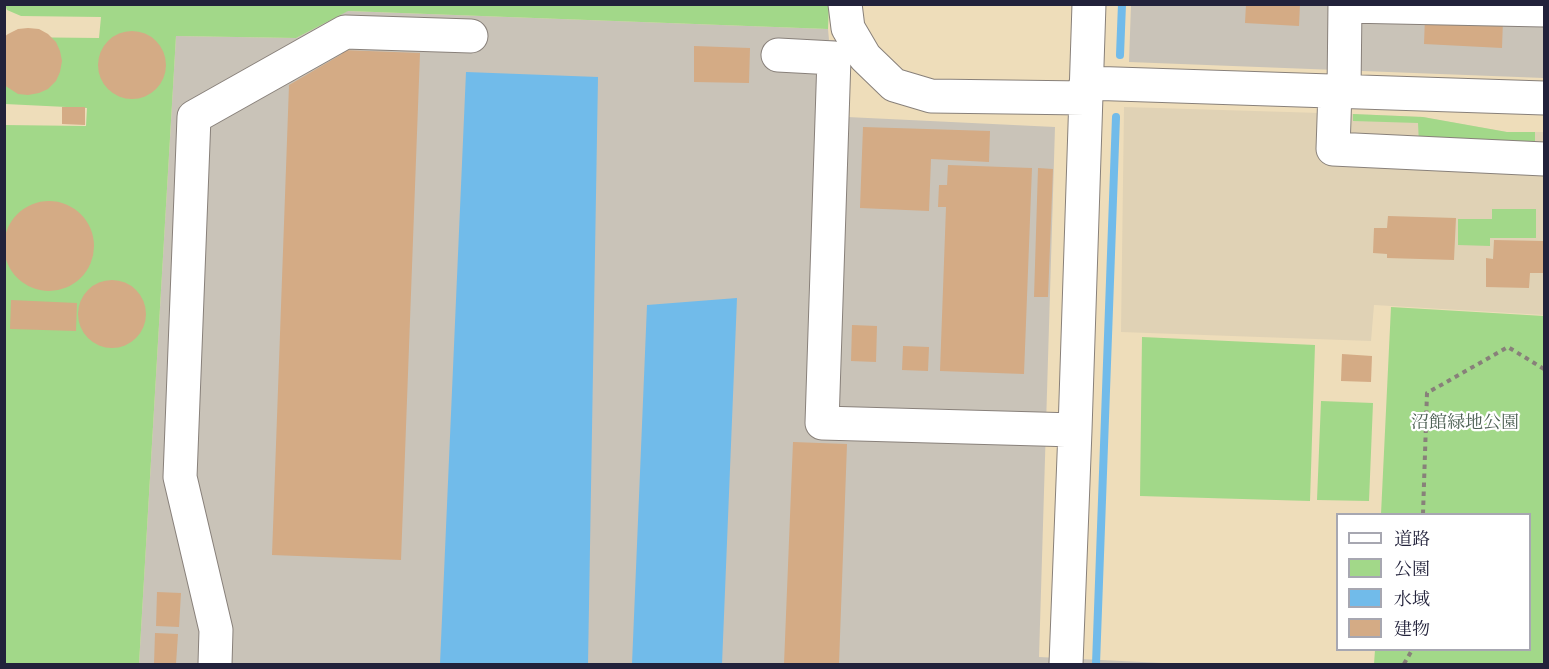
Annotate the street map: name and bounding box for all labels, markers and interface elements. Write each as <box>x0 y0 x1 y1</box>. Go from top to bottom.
park label: 沼館緑地公園 <box>1411 413 1519 435</box>
legend <box>1336 513 1531 651</box>
text: 道路 <box>1394 529 1430 552</box>
text: 公園 <box>1394 559 1430 582</box>
text: 水域 <box>1394 589 1430 612</box>
text: 建物 <box>1394 619 1430 642</box>

